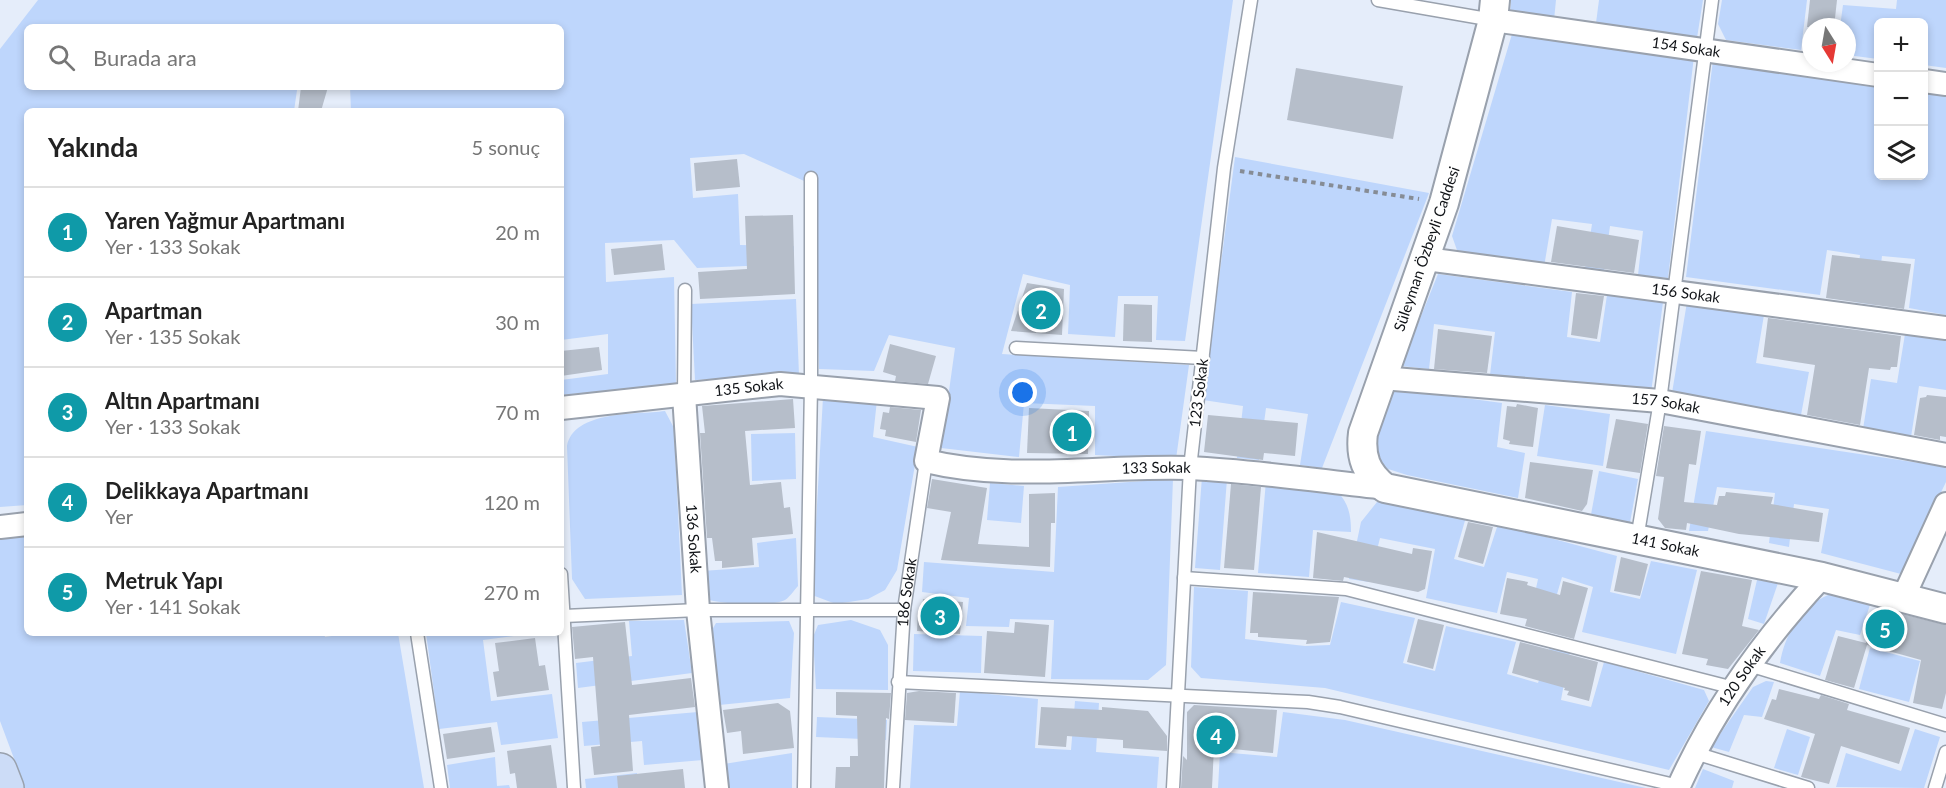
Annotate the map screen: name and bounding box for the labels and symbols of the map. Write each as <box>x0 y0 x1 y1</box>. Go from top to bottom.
north arrow <box>1802 18 1856 72</box>
street label: 154 Sokak <box>1651 33 1722 60</box>
street label: Süleyman Özbeyli Caddesi <box>1389 164 1463 333</box>
street label: 156 Sokak <box>1650 279 1722 306</box>
pin: 2 <box>1022 288 1060 332</box>
street label: 123 Sokak <box>1185 357 1211 428</box>
street label: 135 Sokak <box>713 374 785 399</box>
your location <box>1008 378 1037 407</box>
street label: 157 Sokak <box>1631 389 1702 416</box>
pin: 1 <box>1052 410 1092 454</box>
street label: 133 Sokak <box>1121 458 1191 477</box>
street label: 136 Sokak <box>683 503 706 574</box>
street label: 141 Sokak <box>1630 528 1702 560</box>
street label: 186 Sokak <box>893 556 920 627</box>
pin: 3 <box>920 594 960 638</box>
pin: 5 <box>1866 606 1904 652</box>
street label: 120 Sokak <box>1714 642 1769 709</box>
pin: 4 <box>1196 712 1236 758</box>

